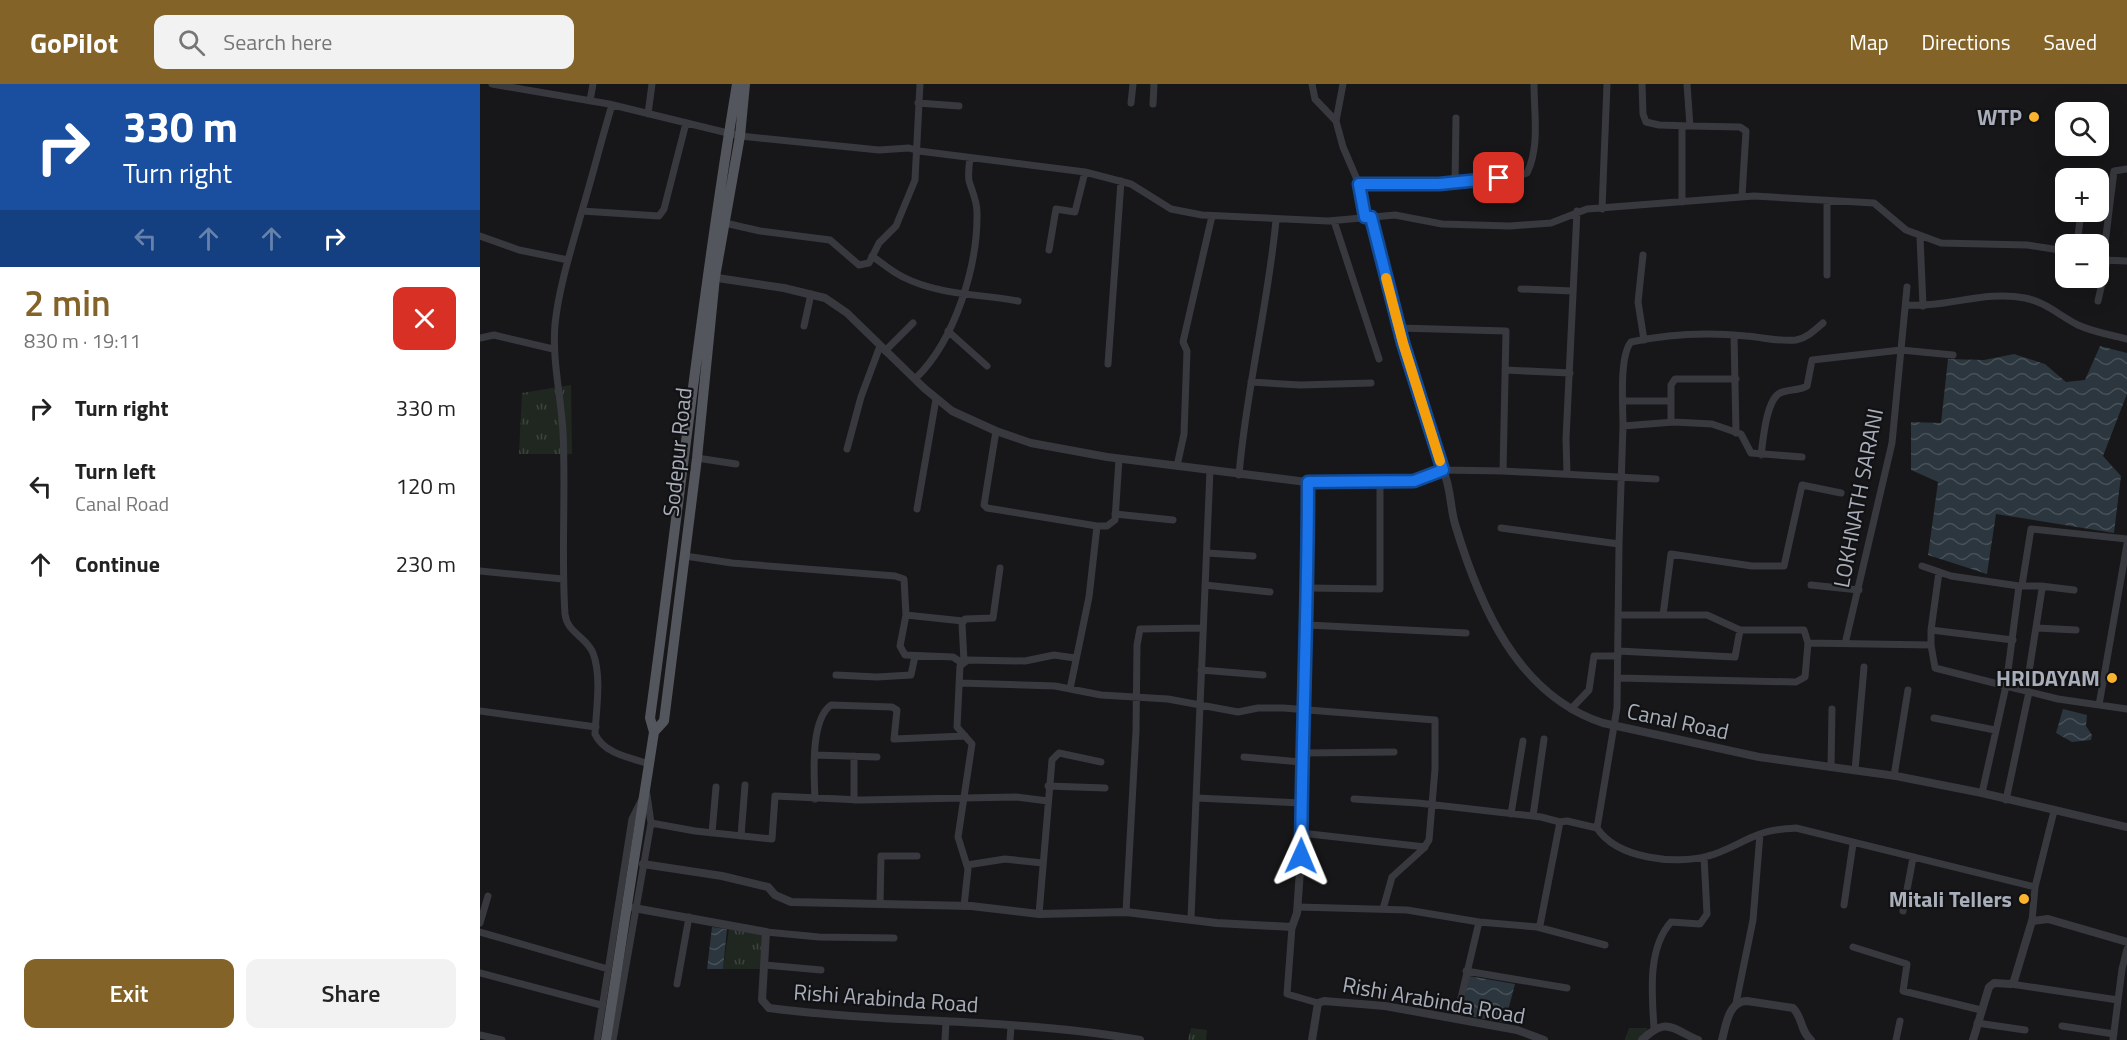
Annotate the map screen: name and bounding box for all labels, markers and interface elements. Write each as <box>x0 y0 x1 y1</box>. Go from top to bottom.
search box <box>154 15 574 69</box>
text: GoPilot <box>30 21 118 64</box>
text: Search here <box>223 25 332 59</box>
icon: search <box>175 26 208 59</box>
text: Map <box>1849 26 1889 58</box>
text: Directions <box>1922 26 2011 58</box>
text: Saved <box>2044 26 2097 58</box>
text: 330 m <box>123 94 238 158</box>
place label: WTP <box>1977 100 2022 134</box>
map controls <box>2055 102 2109 288</box>
button: search <box>2055 102 2109 156</box>
icon: right <box>24 108 102 186</box>
marker: WTP <box>2027 110 2041 124</box>
text: Turn right <box>123 152 232 193</box>
pin <box>1473 152 1524 203</box>
icon: arrive <box>1482 161 1515 194</box>
button: + <box>2055 168 2109 222</box>
icon: left <box>129 222 162 255</box>
icon: ahead <box>192 222 225 255</box>
icon: ahead <box>255 222 288 255</box>
icon: right <box>318 222 351 255</box>
button: − <box>2055 234 2109 288</box>
text: 2 min <box>24 275 111 330</box>
button: close <box>393 287 456 350</box>
text: 830 m · 19:11 <box>24 325 141 356</box>
street label: Sodepur Road <box>653 386 701 518</box>
text: Turn right <box>75 391 169 425</box>
text: 330 m <box>396 391 456 425</box>
icon: right <box>24 392 57 425</box>
street label: LOKHNATH SARANI <box>1824 406 1892 590</box>
text: Turn left <box>75 454 156 488</box>
text: 120 m <box>396 469 456 503</box>
icon: left <box>24 470 57 503</box>
text: Canal Road <box>75 488 169 519</box>
text: Continue <box>75 547 160 581</box>
text: 230 m <box>396 547 456 581</box>
icon: ahead <box>24 548 57 581</box>
place label: HRIDAYAM <box>1996 661 2100 695</box>
marker: HRIDAYAM <box>2105 671 2119 685</box>
street label: Canal Road <box>1624 694 1732 748</box>
position arrow <box>1269 824 1333 888</box>
place label: Mitali Tellers <box>1889 882 2012 916</box>
marker: Mitali Tellers <box>2017 892 2031 906</box>
button: Exit <box>24 959 234 1028</box>
button: Share <box>246 959 456 1028</box>
street label: Rishi Arabinda Road <box>1340 967 1528 1033</box>
street label: Rishi Arabinda Road <box>792 975 980 1021</box>

